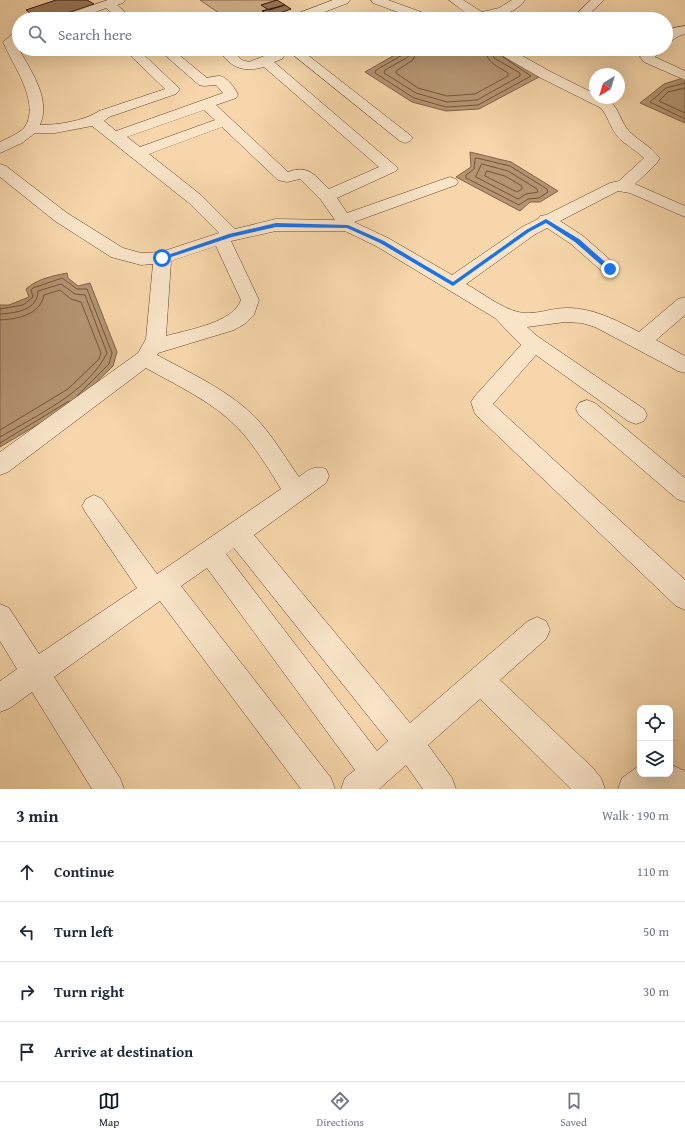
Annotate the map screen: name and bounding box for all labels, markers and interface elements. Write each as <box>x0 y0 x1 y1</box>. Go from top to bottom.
search box <box>12 12 673 56</box>
icon: search <box>26 23 48 45</box>
text: Search here <box>58 24 132 45</box>
north arrow <box>589 68 625 104</box>
route start <box>153 249 171 267</box>
route end <box>601 260 619 278</box>
map controls <box>637 705 673 777</box>
button: locate <box>637 705 673 741</box>
button: layers <box>637 741 673 777</box>
text: 3 min <box>16 803 58 828</box>
text: Walk · 190 m <box>602 806 669 825</box>
icon: ahead <box>16 861 38 883</box>
text: Continue <box>54 861 115 882</box>
text: 110 m <box>637 862 669 881</box>
icon: left <box>16 921 38 943</box>
text: Turn left <box>54 921 113 942</box>
text: 50 m <box>643 922 669 941</box>
icon: right <box>16 981 38 1003</box>
text: Turn right <box>54 981 125 1002</box>
text: 30 m <box>643 982 669 1001</box>
icon: arrive <box>16 1041 38 1063</box>
text: Arrive at destination <box>54 1041 193 1062</box>
tab: Map <box>98 1090 120 1130</box>
tab: Directions <box>317 1090 364 1130</box>
tab: Saved <box>560 1090 587 1130</box>

